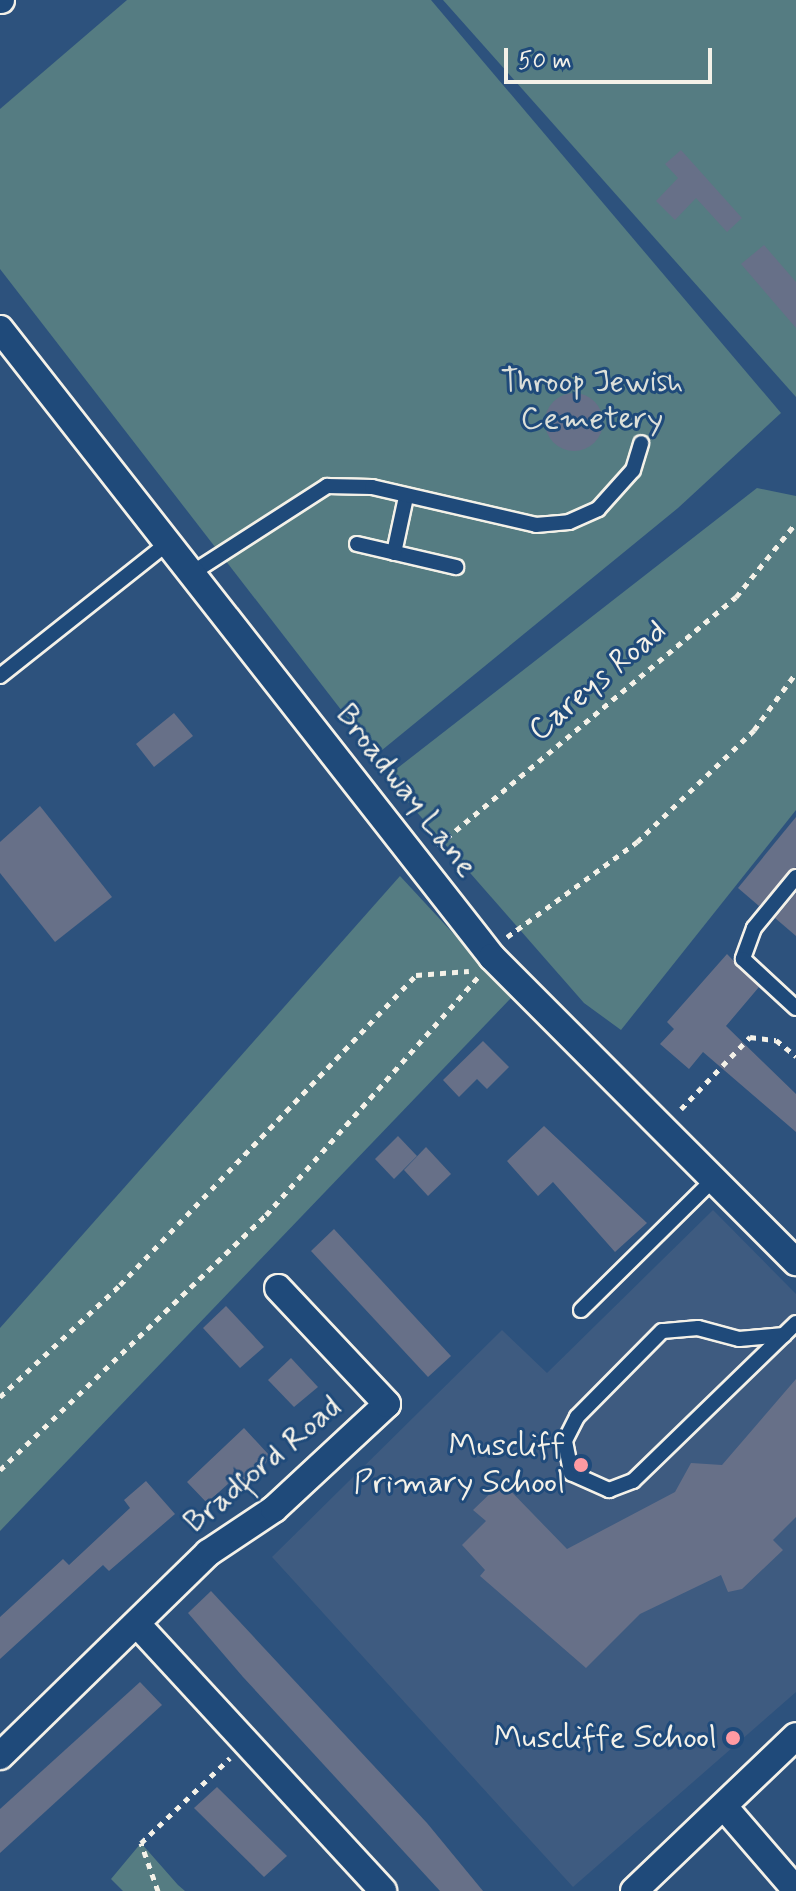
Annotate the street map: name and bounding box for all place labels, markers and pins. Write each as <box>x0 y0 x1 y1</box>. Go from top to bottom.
place label: Muscliff Primary School <box>354 1428 565 1503</box>
marker: Muscliff Primary School <box>572 1456 590 1474</box>
place label: Muscliffe School <box>494 1719 717 1757</box>
marker: Muscliffe School <box>724 1729 742 1747</box>

